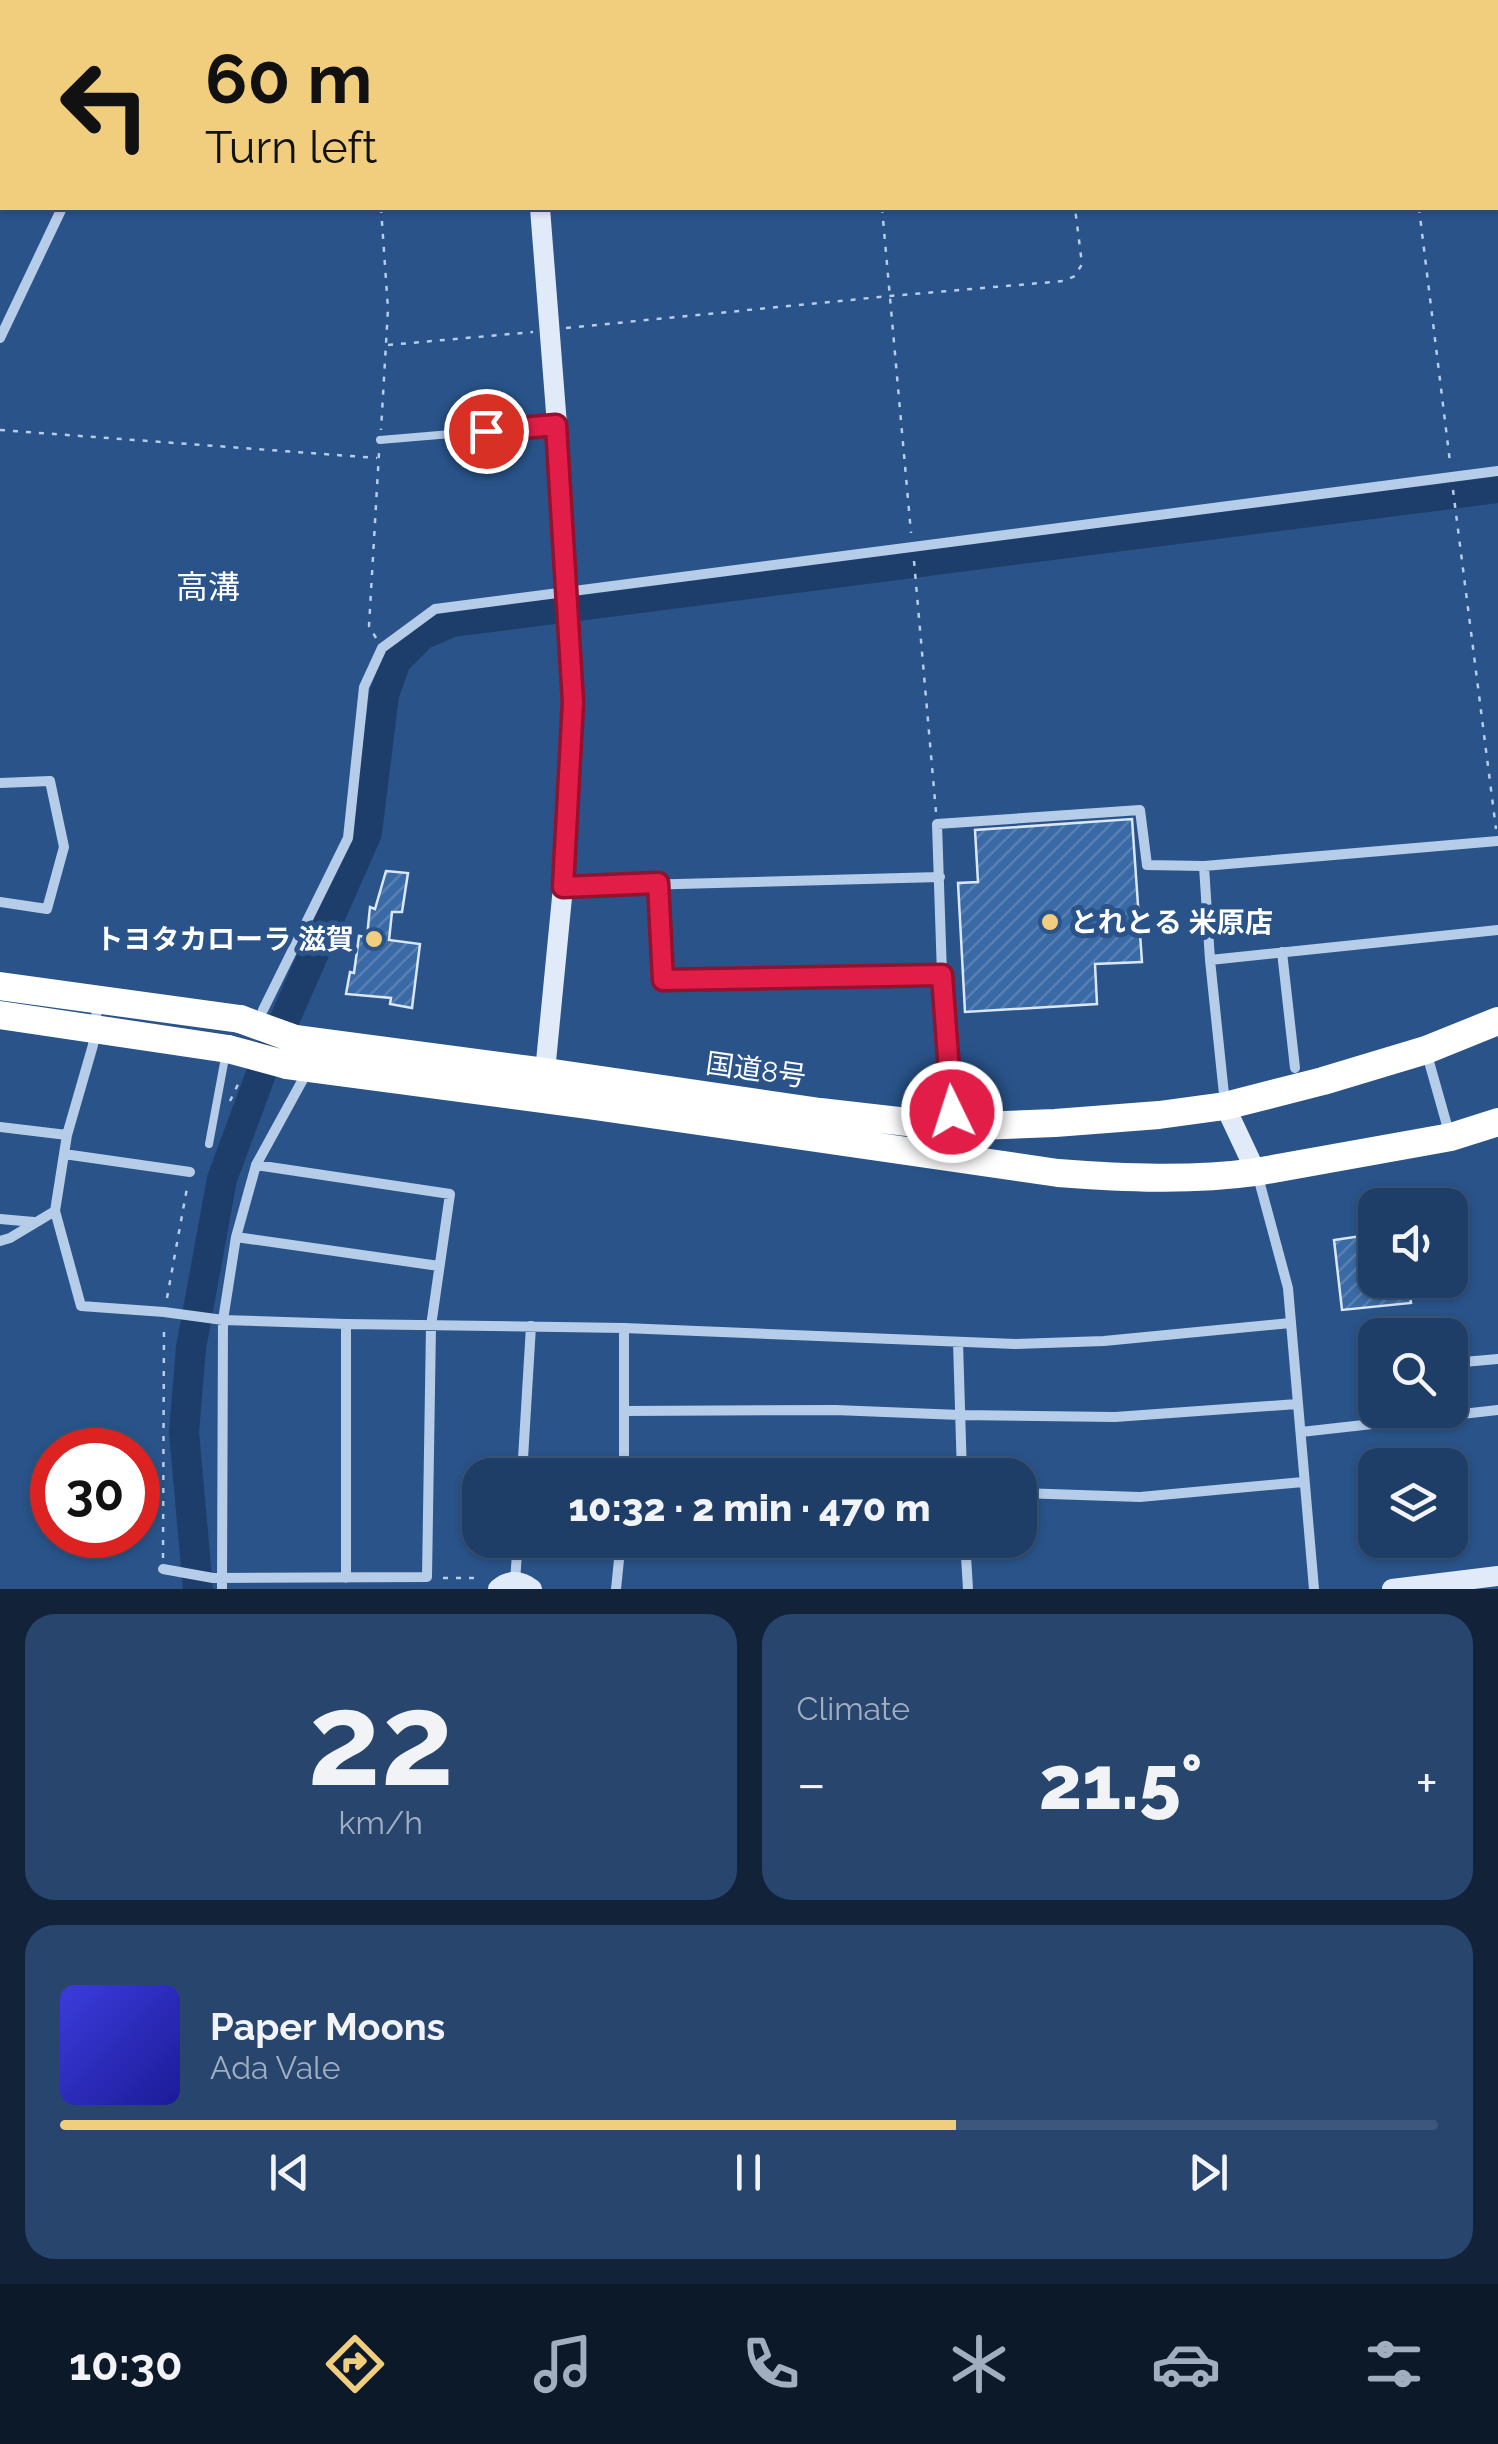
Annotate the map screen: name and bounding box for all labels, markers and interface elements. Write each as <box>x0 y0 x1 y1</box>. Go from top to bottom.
text: 60 m <box>205 37 372 119</box>
icon: left <box>40 40 170 170</box>
text: Turn left <box>205 121 377 174</box>
pin <box>444 389 529 474</box>
icon: arrive <box>459 404 514 459</box>
district label: 高溝 <box>176 568 240 605</box>
place label: とれとる 米原店 <box>1070 906 1273 939</box>
marker: とれとる 米原店 <box>1039 911 1061 933</box>
place label: トヨタカローラ 滋賀 <box>95 923 354 956</box>
marker: トヨタカローラ 滋賀 <box>363 928 385 950</box>
street label: 国道8号 <box>704 1047 808 1093</box>
position arrow <box>900 1060 1004 1164</box>
map controls <box>1358 1188 1468 1558</box>
button: sound <box>1358 1188 1468 1298</box>
button: search <box>1358 1318 1468 1428</box>
speed limit sign: 30 <box>30 1428 160 1558</box>
button: layers <box>1358 1448 1468 1558</box>
text: 10:32 · 2 min · 470 m <box>568 1485 931 1530</box>
text: 22 <box>307 1663 454 1815</box>
text: Climate <box>797 1690 910 1727</box>
text: 21.5° <box>1039 1738 1203 1827</box>
text: − <box>797 1751 826 1816</box>
text: + <box>1415 1751 1438 1816</box>
text: km/h <box>339 1804 423 1841</box>
text: Paper Moons <box>210 2004 445 2049</box>
text: Ada Vale <box>210 2049 341 2086</box>
icon: previous <box>262 2145 317 2200</box>
icon: pause <box>721 2145 776 2200</box>
icon: next <box>1181 2145 1236 2200</box>
icon: directions <box>320 2329 390 2399</box>
icon: music <box>528 2329 598 2399</box>
icon: phone <box>736 2329 806 2399</box>
icon: climate <box>944 2329 1014 2399</box>
icon: car <box>1151 2329 1221 2399</box>
icon: filters <box>1359 2329 1429 2399</box>
text: 10:30 <box>69 2338 183 2391</box>

